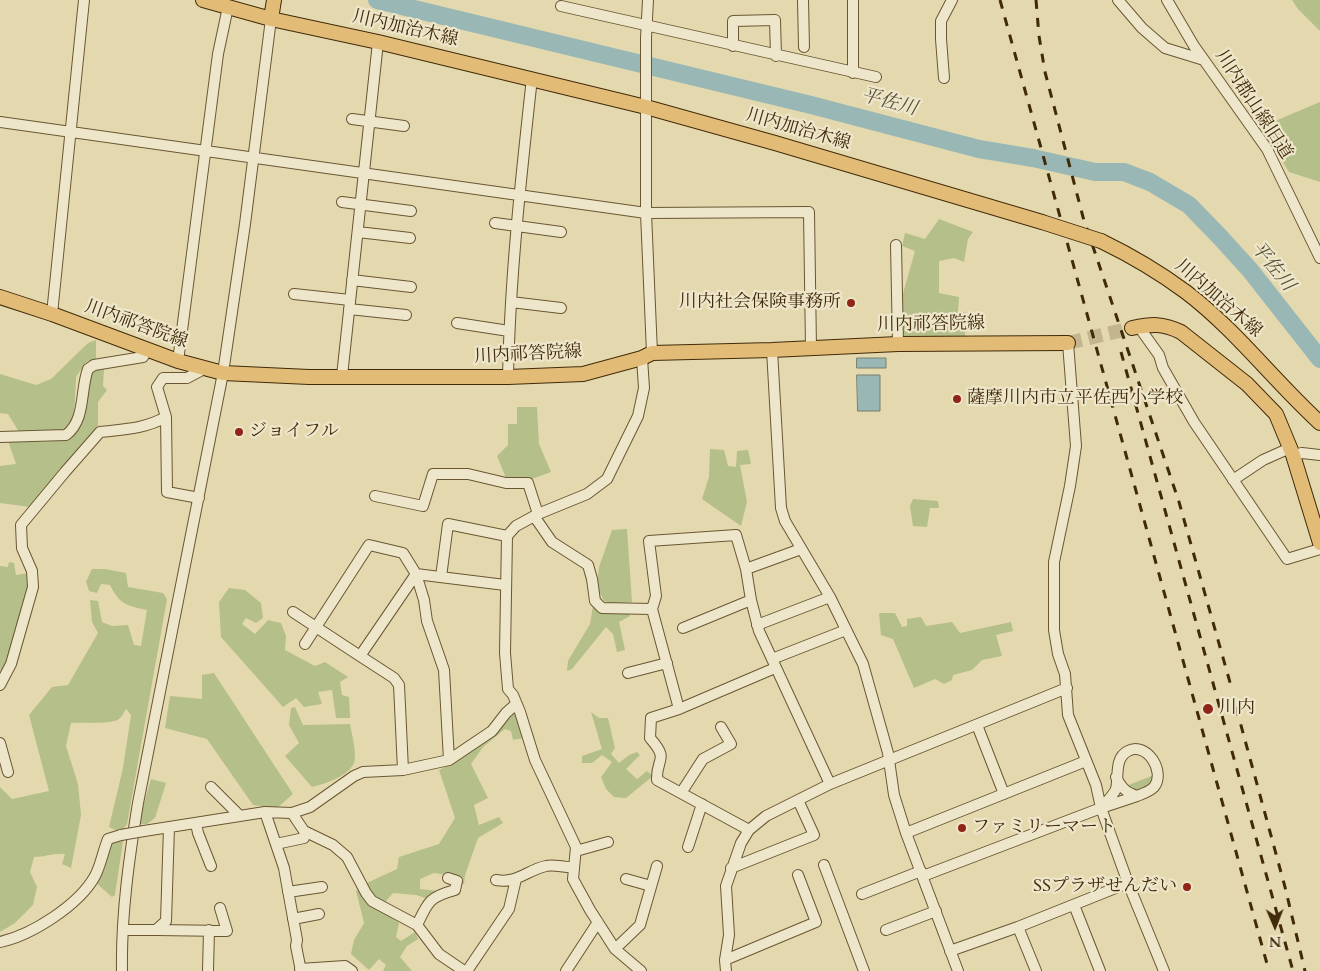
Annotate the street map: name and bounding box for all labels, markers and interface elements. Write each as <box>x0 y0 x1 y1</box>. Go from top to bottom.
street label: 川内加治木線 <box>350 6 460 52</box>
street label: 川内郡山線旧道 <box>1210 46 1296 164</box>
water label: 平佐川 <box>859 85 919 121</box>
street label: 川内加治木線 <box>743 105 853 155</box>
water label: 平佐川 <box>1245 238 1299 296</box>
street label: 川内加治木線 <box>1170 255 1266 343</box>
place label: 川内社会保険事務所 <box>679 292 841 314</box>
street label: 川内祁答院線 <box>82 296 190 354</box>
marker: 川内社会保険事務所 <box>845 297 857 309</box>
street label: 川内祁答院線 <box>877 313 985 337</box>
street label: 川内祁答院線 <box>474 341 582 369</box>
place label: 薩摩川内市立平佐西小学校 <box>967 388 1183 410</box>
marker: 薩摩川内市立平佐西小学校 <box>951 393 963 405</box>
place label: ジョイフル <box>249 421 339 443</box>
marker: ジョイフル <box>233 426 245 438</box>
place label: 川内 <box>1219 698 1255 720</box>
marker: 川内 <box>1201 702 1215 716</box>
place label: ファミリーマート <box>972 817 1116 839</box>
marker: ファミリーマート <box>956 822 968 834</box>
place label: SSプラザせんだい <box>1033 876 1177 898</box>
marker: SSプラザせんだい <box>1181 881 1193 893</box>
north arrow <box>1250 901 1300 951</box>
text: N <box>1269 932 1282 951</box>

